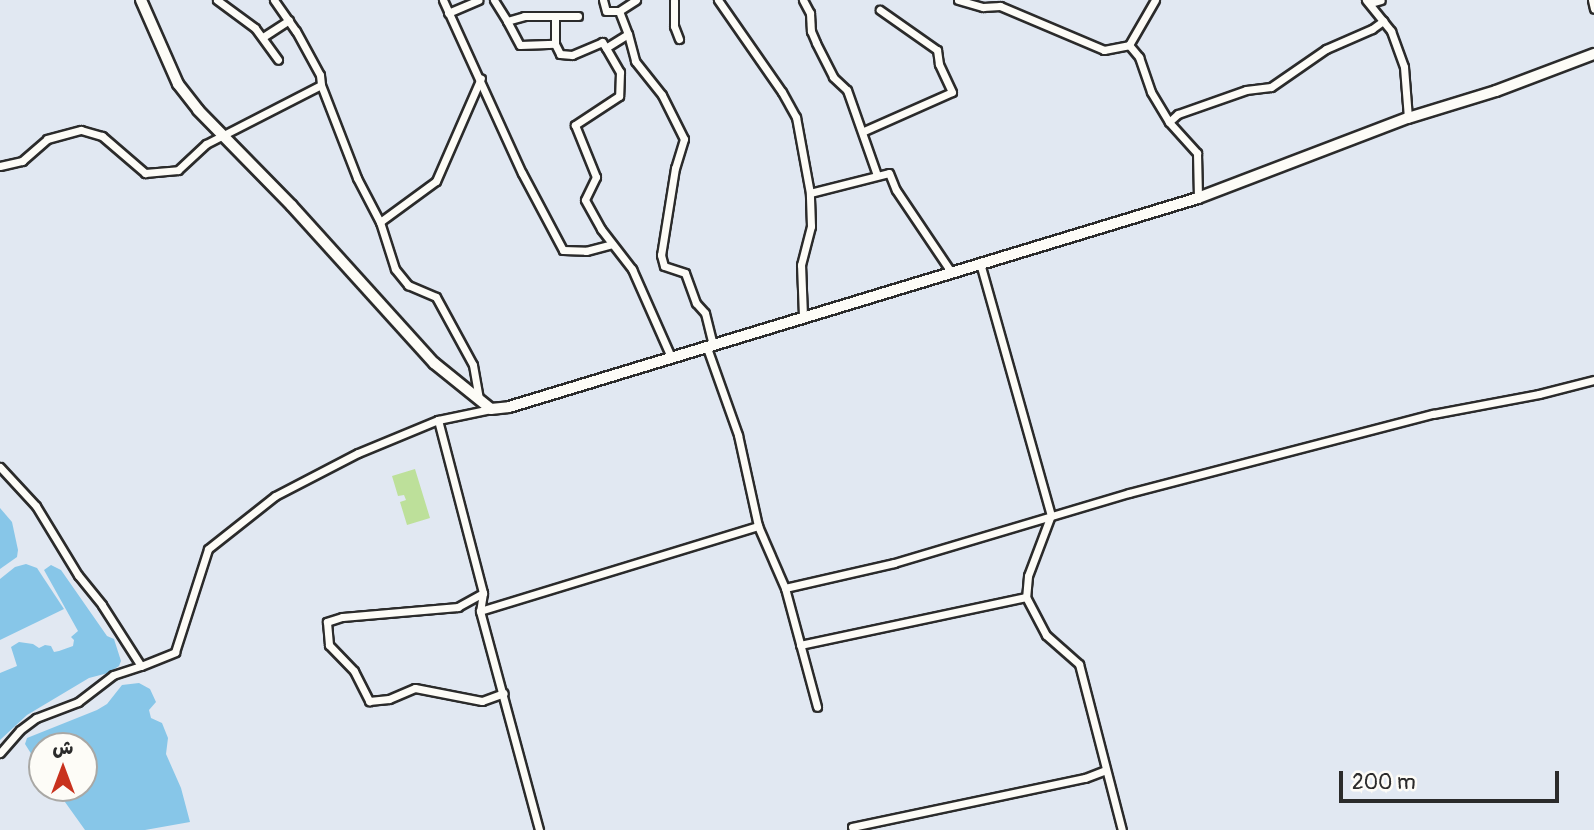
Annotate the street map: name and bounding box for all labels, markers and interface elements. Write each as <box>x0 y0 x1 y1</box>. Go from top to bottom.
north arrow <box>28 732 98 802</box>
text: ش <box>53 736 73 760</box>
scale bar <box>1342 756 1562 800</box>
text: 200 m <box>1352 769 1416 796</box>

